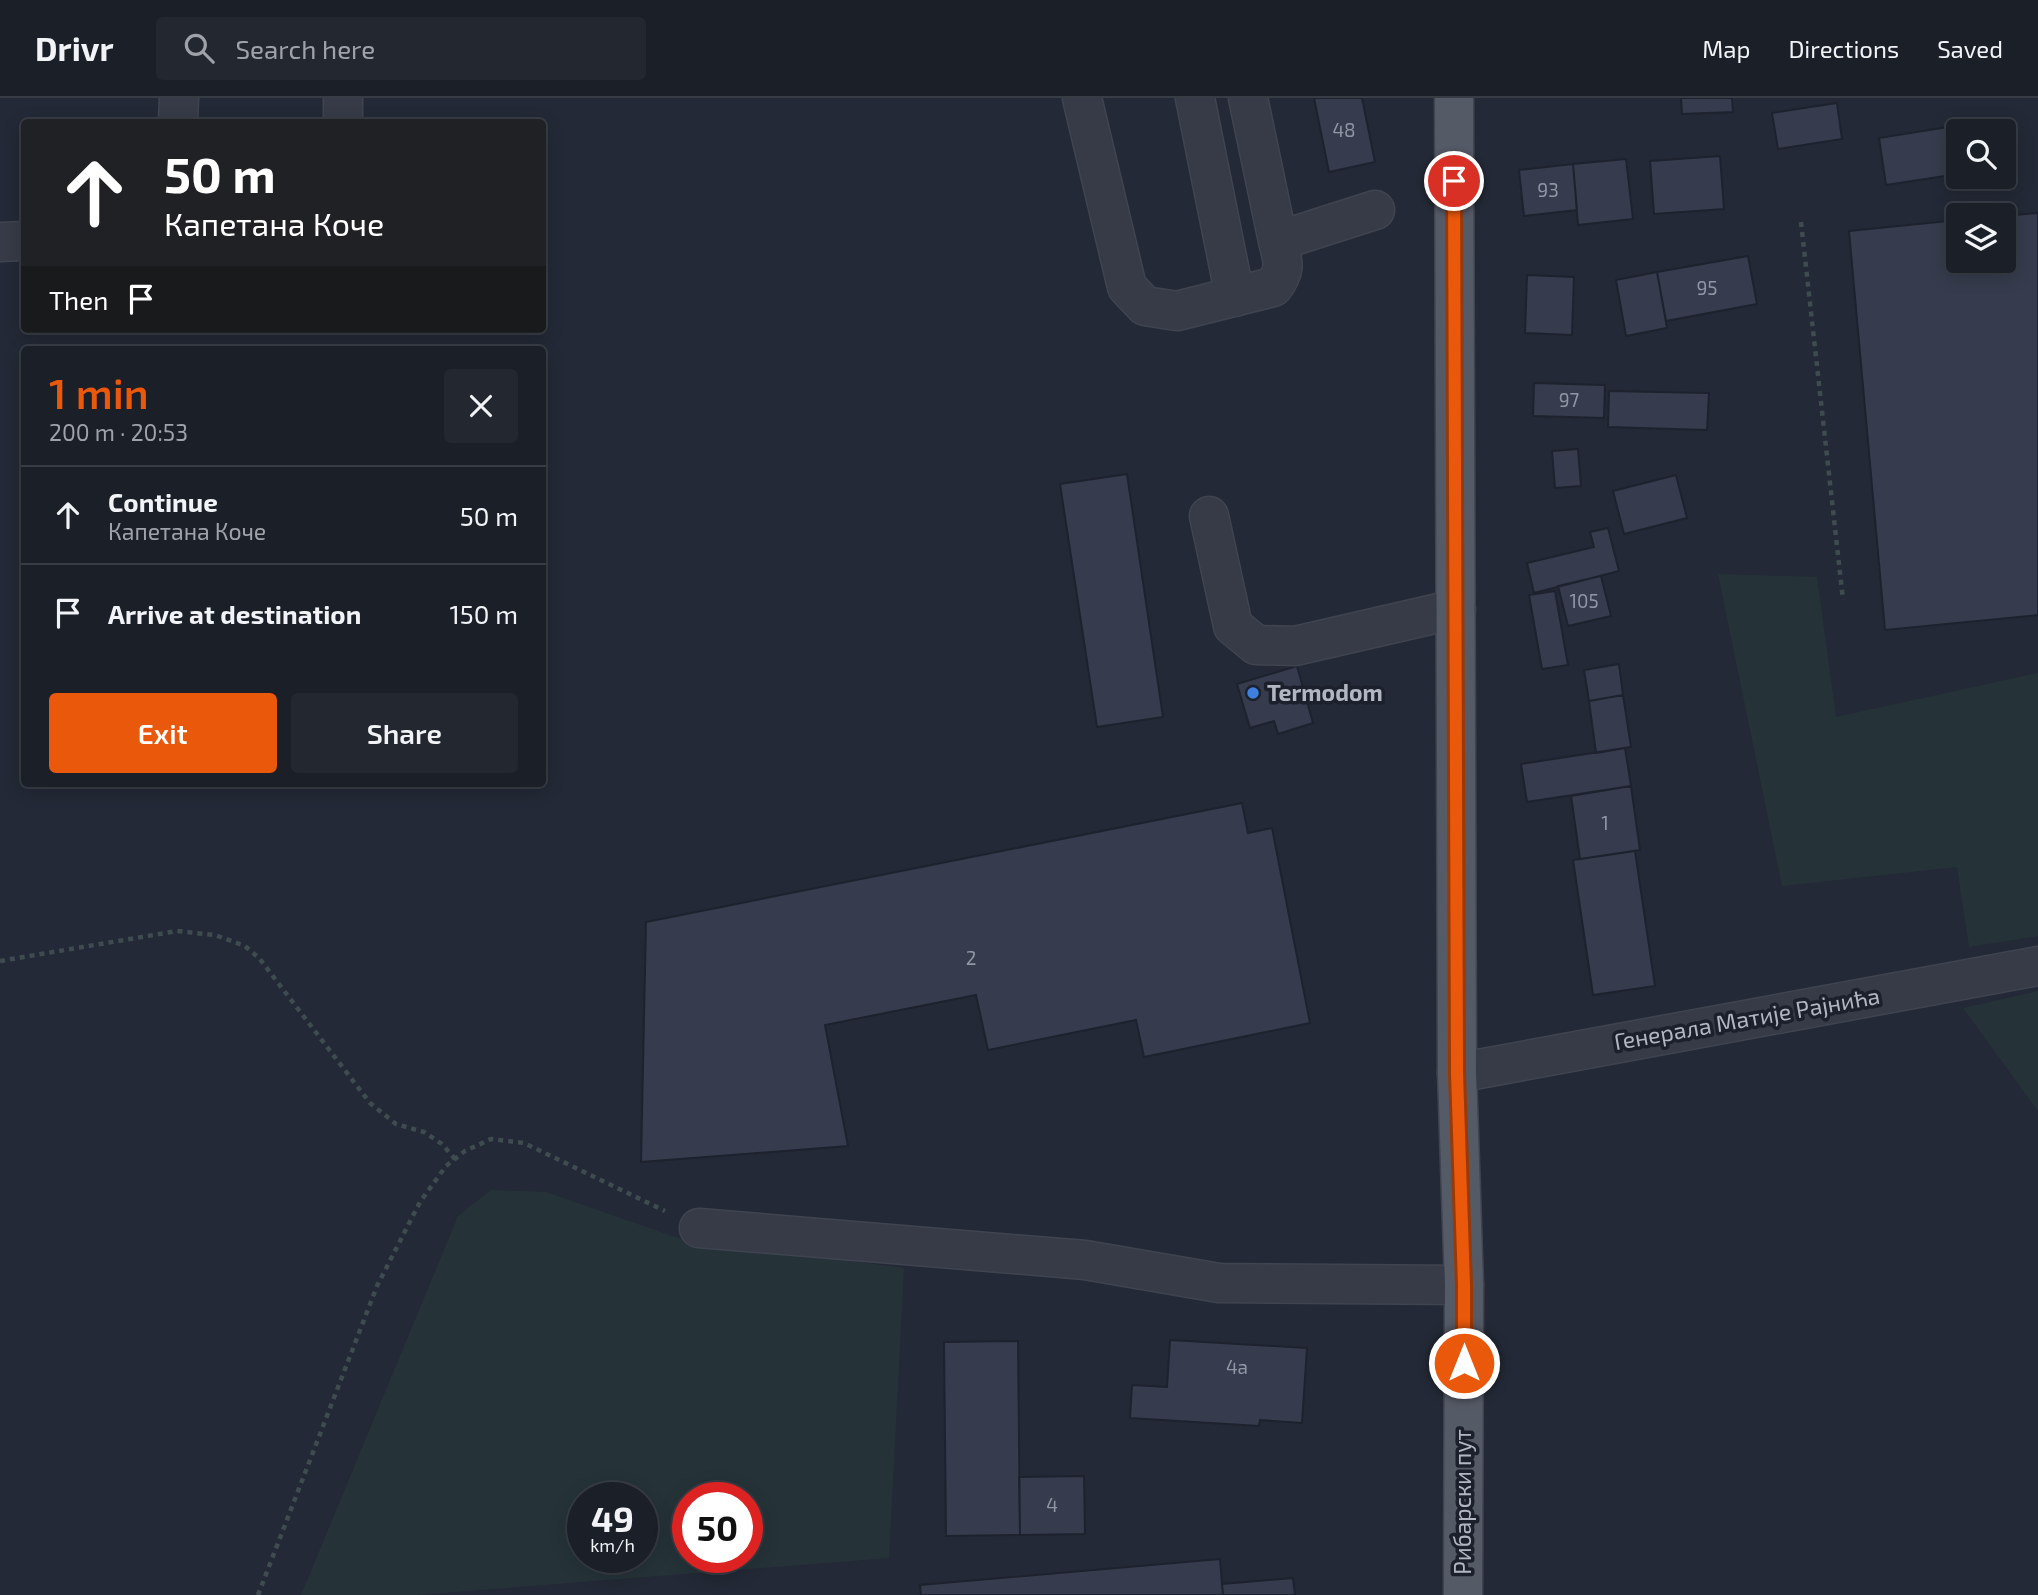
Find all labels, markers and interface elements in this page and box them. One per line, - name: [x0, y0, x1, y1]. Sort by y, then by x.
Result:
- search box: [156, 17, 646, 80]
- text: Drivr: [35, 28, 114, 68]
- icon: search: [180, 29, 218, 67]
- text: Search here: [236, 33, 375, 64]
- text: Map: [1702, 34, 1750, 63]
- text: Directions: [1788, 34, 1899, 63]
- text: Saved: [1937, 34, 2003, 63]
- house number: 48: [1332, 118, 1356, 141]
- map controls: [1946, 119, 2016, 273]
- button: search: [1946, 119, 2016, 189]
- text: 50 m: [164, 144, 276, 203]
- icon: ahead: [49, 147, 140, 238]
- pin: [1424, 151, 1484, 211]
- icon: arrive: [1435, 162, 1473, 200]
- house number: 93: [1537, 178, 1559, 201]
- button: layers: [1946, 203, 2016, 273]
- text: Капетана Коче: [164, 204, 384, 242]
- house number: 95: [1696, 276, 1718, 299]
- icon: arrive: [122, 280, 160, 318]
- text: Then: [49, 284, 108, 315]
- text: 1 min: [49, 367, 149, 417]
- button: close: [444, 369, 518, 443]
- house number: 97: [1559, 388, 1580, 411]
- text: 200 m · 20:53: [49, 418, 188, 446]
- text: Continue: [108, 486, 218, 517]
- icon: ahead: [49, 496, 87, 534]
- text: 50 m: [460, 500, 518, 531]
- text: Капетана Коче: [108, 517, 266, 545]
- house number: 105: [1569, 589, 1599, 612]
- icon: arrive: [49, 594, 87, 632]
- text: Arrive at destination: [108, 598, 361, 629]
- text: 150 m: [449, 598, 518, 629]
- place label: Termodom: [1267, 678, 1383, 706]
- marker: Termodom: [1245, 685, 1261, 701]
- button: Exit: [49, 693, 277, 773]
- button: Share: [291, 693, 518, 773]
- house number: 1: [1601, 811, 1609, 834]
- house number: 2: [966, 946, 976, 969]
- street label: Генерала Матије Рајнића: [1612, 981, 1882, 1055]
- position arrow: [1427, 1326, 1501, 1400]
- house number: 4a: [1226, 1355, 1248, 1378]
- street label: Рибарски пут: [1448, 1429, 1477, 1575]
- speed limit sign: 50: [672, 1482, 763, 1573]
- house number: 4: [1046, 1493, 1058, 1516]
- text: 49: [591, 1497, 634, 1539]
- text: km/h: [590, 1534, 635, 1556]

